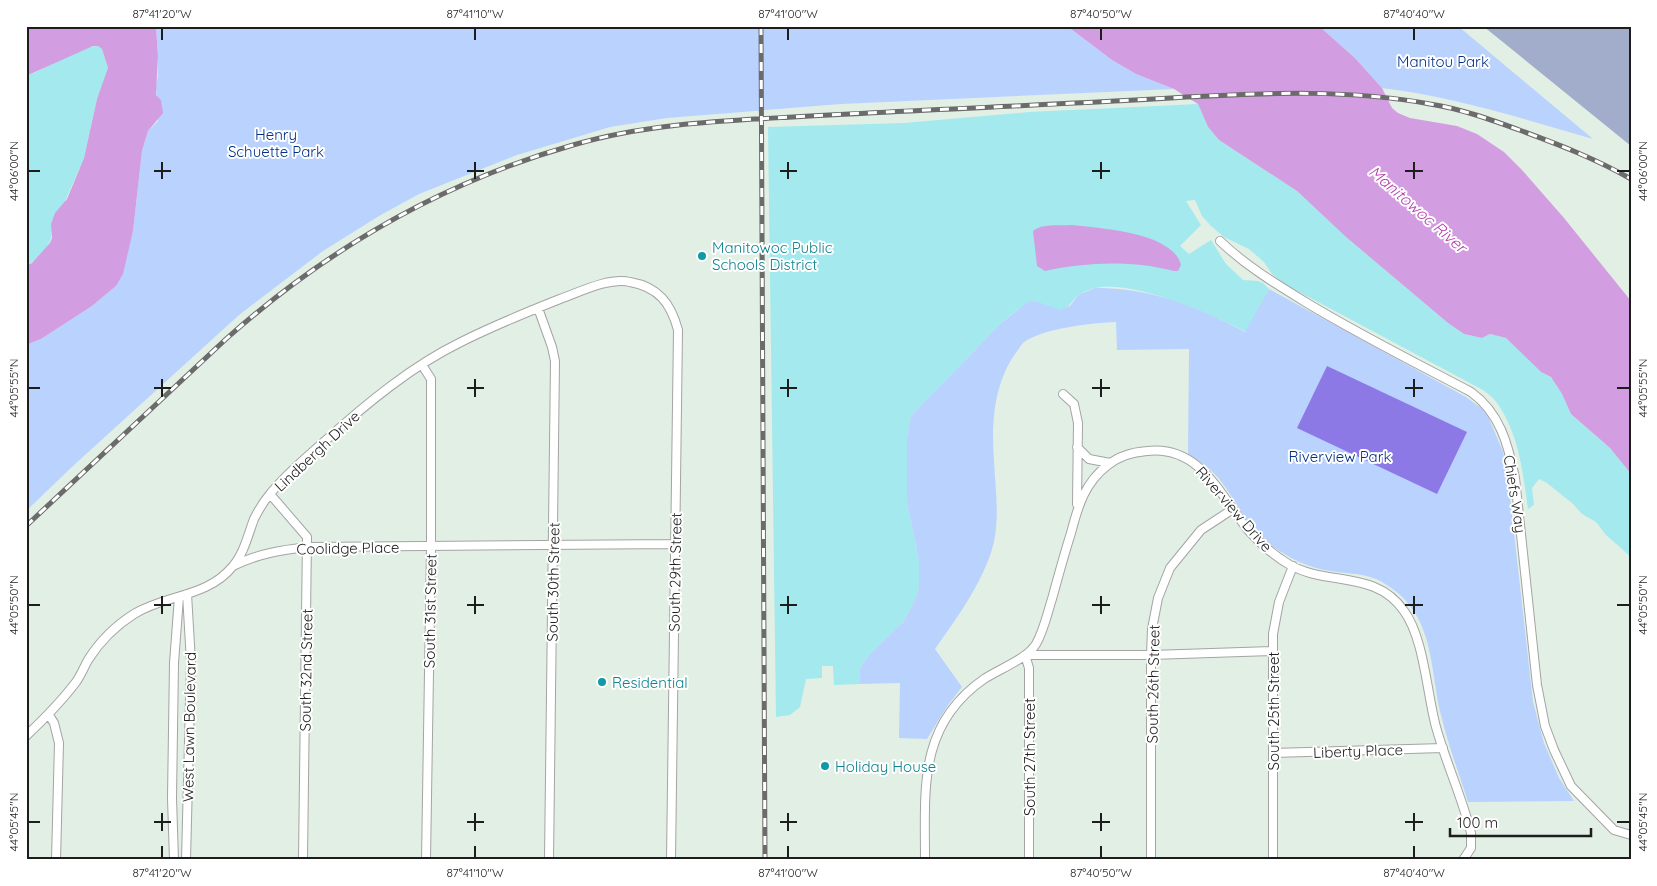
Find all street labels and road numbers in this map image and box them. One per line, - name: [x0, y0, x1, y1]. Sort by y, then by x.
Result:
- street label: Lindbergh Drive: [270, 406, 364, 496]
- street label: Chiefs Way: [1499, 454, 1531, 534]
- street label: Riverview Drive: [1192, 462, 1276, 556]
- street label: South 29th Street: [664, 512, 686, 632]
- street label: South 30th Street: [542, 522, 564, 642]
- street label: Coolidge Place: [296, 538, 400, 558]
- street label: South 31st Street: [420, 554, 440, 668]
- street label: South 32nd Street: [295, 608, 317, 732]
- street label: South 26th Street: [1142, 624, 1164, 744]
- street label: West Lawn Boulevard: [178, 652, 200, 802]
- street label: South 25th Street: [1264, 652, 1283, 770]
- street label: South 27th Street: [1020, 698, 1039, 816]
- street label: Liberty Place: [1313, 740, 1403, 762]

